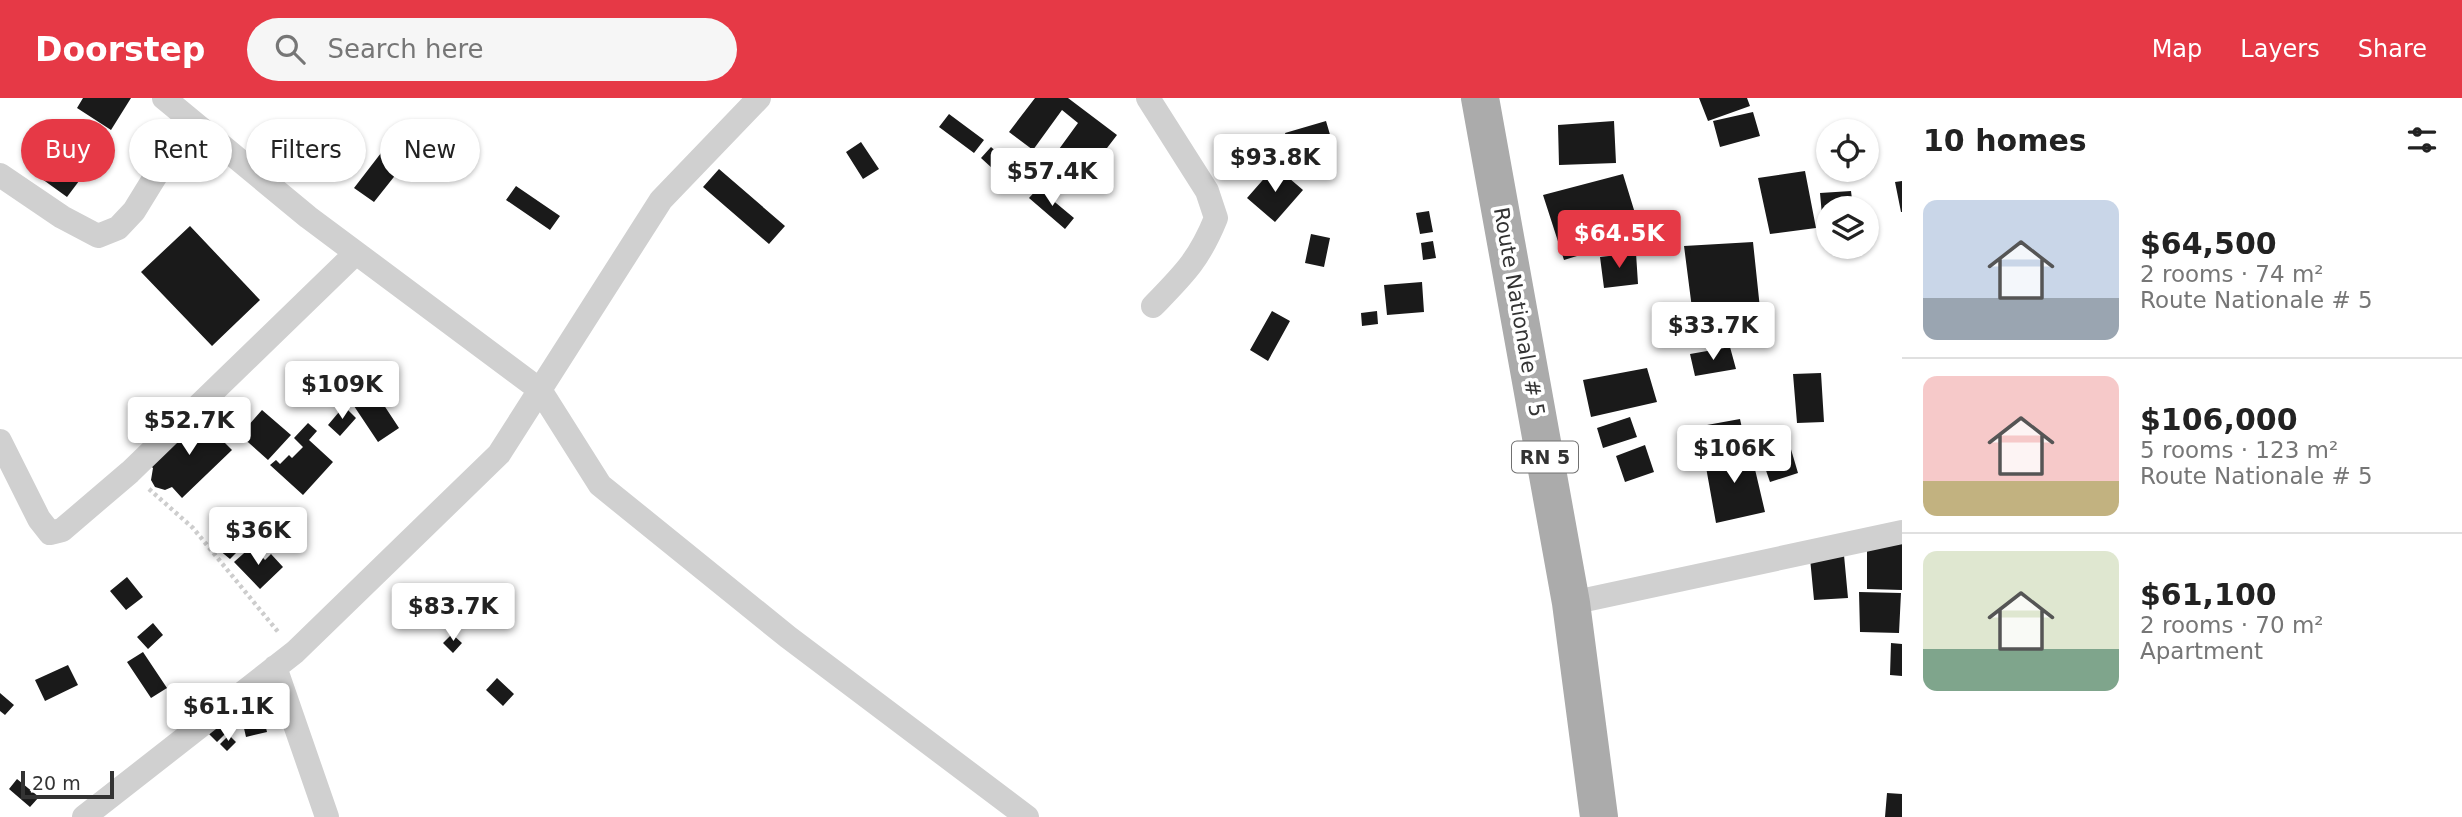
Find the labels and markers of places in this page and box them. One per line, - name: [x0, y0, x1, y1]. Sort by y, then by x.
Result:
- pin: $93.8K: [1218, 134, 1332, 194]
- pin: $57.4K: [995, 148, 1109, 208]
- pin: $64.5K: [1562, 211, 1676, 270]
- pin: $33.7K: [1656, 302, 1770, 362]
- pin: $109K: [293, 362, 391, 421]
- pin: $52.7K: [132, 398, 246, 457]
- pin: $106K: [1685, 426, 1783, 485]
- pin: $36K: [217, 508, 299, 567]
- pin: $83.7K: [396, 584, 510, 643]
- pin: $61.1K: [171, 684, 285, 743]

